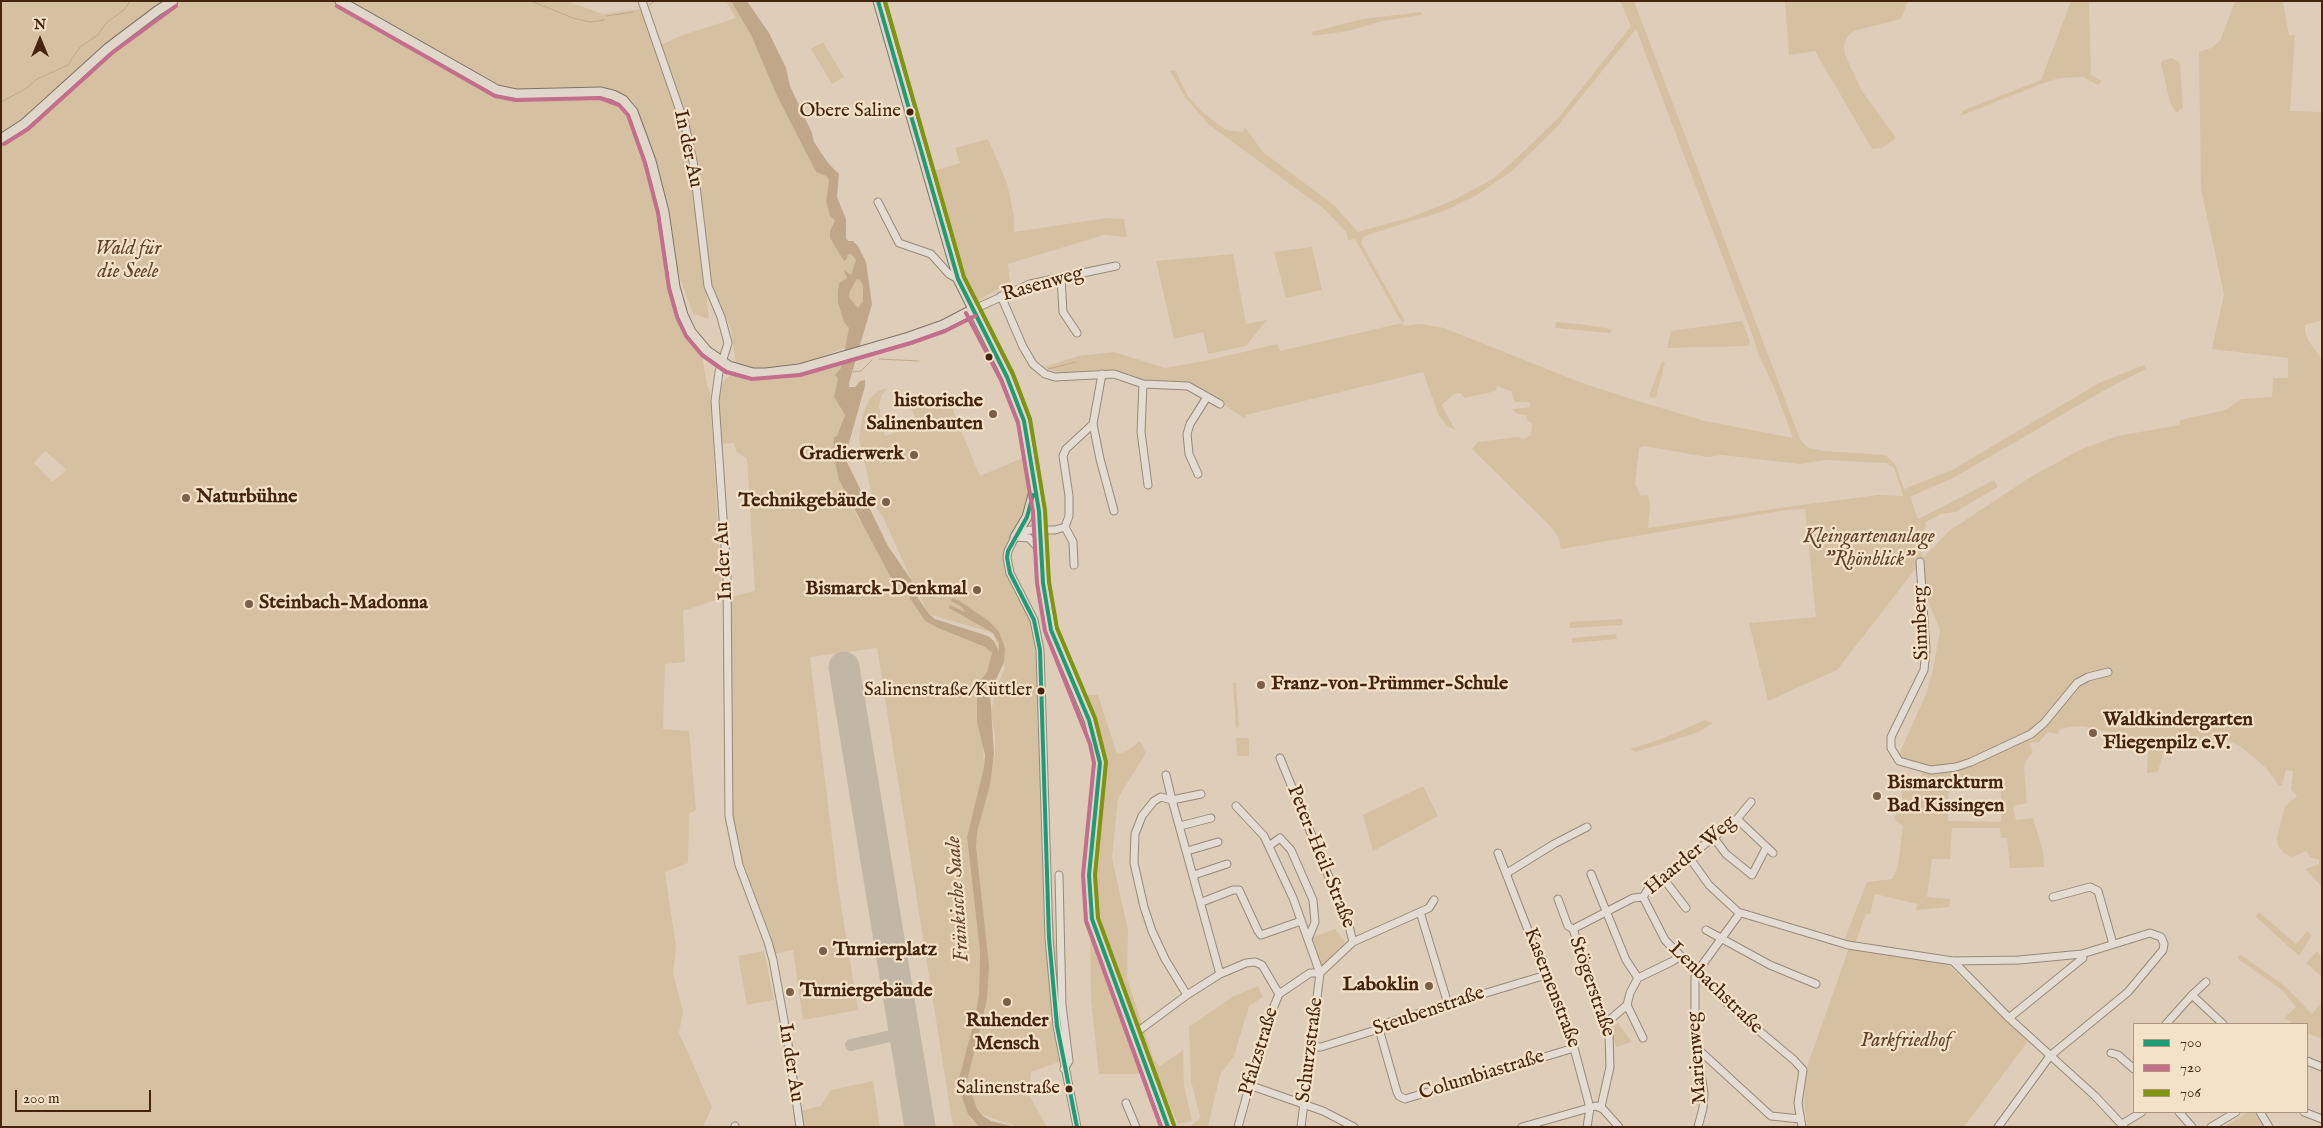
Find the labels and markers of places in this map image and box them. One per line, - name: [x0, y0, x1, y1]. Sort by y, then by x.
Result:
- place label: Obere Saline: [799, 101, 901, 123]
- marker: Obere Saline: [905, 107, 915, 117]
- unlabelled marker: [984, 352, 994, 362]
- place label: historische Salinenbauten: [866, 390, 983, 437]
- marker: historische Salinenbauten: [987, 408, 999, 420]
- place label: Gradierwerk: [799, 443, 904, 467]
- marker: Gradierwerk: [908, 449, 920, 461]
- place label: Naturbühne: [196, 486, 297, 510]
- place label: Technikgebäude: [738, 490, 876, 514]
- marker: Naturbühne: [180, 492, 192, 504]
- marker: Technikgebäude: [880, 496, 892, 508]
- place label: Bismarck-Denkmal: [805, 578, 967, 602]
- marker: Bismarck-Denkmal: [971, 584, 983, 596]
- place label: Steinbach-Madonna: [259, 592, 428, 616]
- marker: Steinbach-Madonna: [243, 598, 255, 610]
- place label: Franz-von-Prümmer-Schule: [1271, 673, 1508, 697]
- marker: Franz-von-Prümmer-Schule: [1255, 679, 1267, 691]
- place label: Salinenstraße/Küttler: [864, 680, 1032, 702]
- marker: Salinenstraße/Küttler: [1036, 686, 1046, 696]
- place label: Waldkindergarten Fliegenpilz e.V.: [2103, 709, 2253, 756]
- marker: Waldkindergarten Fliegenpilz e.V.: [2087, 727, 2099, 739]
- place label: Bismarckturm Bad Kissingen: [1887, 772, 2004, 819]
- marker: Bismarckturm Bad Kissingen: [1871, 790, 1883, 802]
- place label: Turnierplatz: [833, 939, 937, 963]
- marker: Turnierplatz: [817, 945, 829, 957]
- place label: Laboklin: [1343, 974, 1419, 998]
- place label: Turniergebäude: [800, 980, 933, 1004]
- marker: Laboklin: [1423, 980, 1435, 992]
- marker: Turniergebäude: [784, 986, 796, 998]
- marker: Ruhender Mensch: [1001, 996, 1013, 1008]
- place label: Ruhender Mensch: [965, 1010, 1049, 1057]
- place label: Salinenstraße: [956, 1078, 1060, 1100]
- marker: Salinenstraße: [1064, 1084, 1074, 1094]

